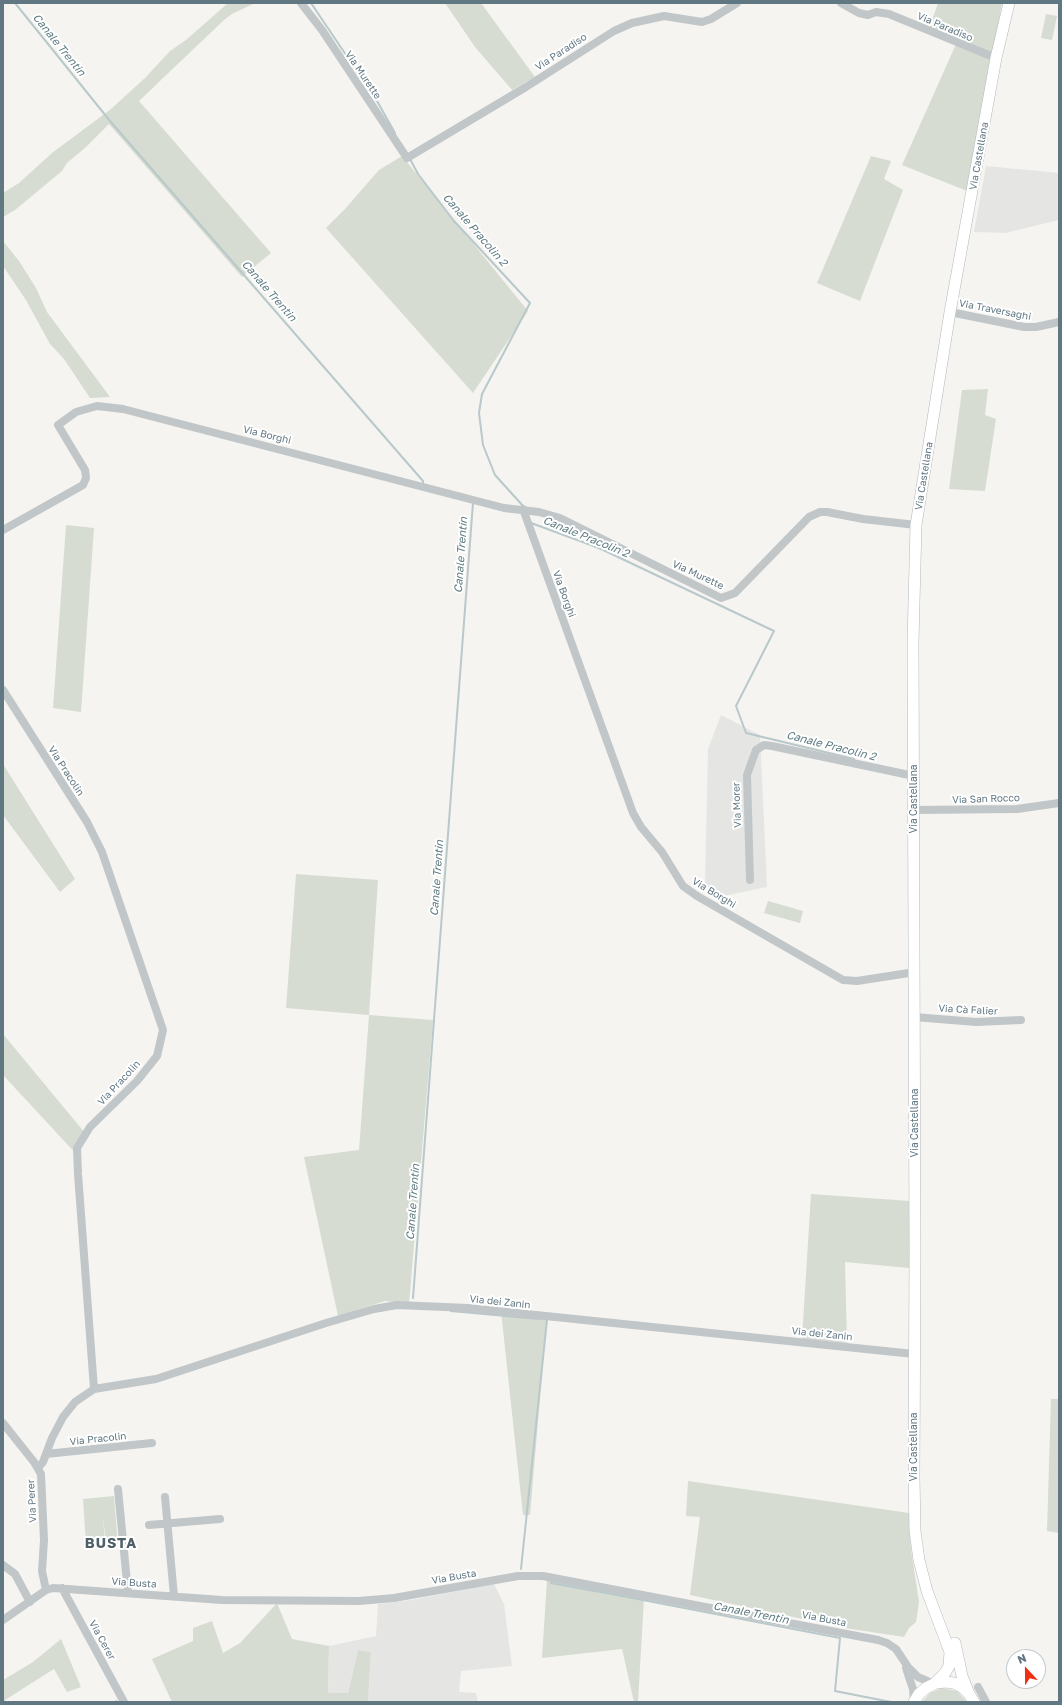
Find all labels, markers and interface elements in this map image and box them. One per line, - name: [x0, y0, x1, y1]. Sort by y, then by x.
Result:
- street label: Via Paradiso: [915, 10, 975, 44]
- water label: Canale Trentin: [30, 11, 88, 79]
- street label: Via Paradiso: [533, 31, 589, 73]
- street label: Via Murette: [343, 49, 383, 101]
- street label: Via Castellana: [967, 121, 991, 191]
- water label: Canale Pracolin 2: [440, 191, 510, 269]
- water label: Canale Trentin: [239, 258, 299, 324]
- street label: Via Traversaghi: [958, 297, 1032, 323]
- street label: Via Borghi: [242, 423, 292, 447]
- street label: Via Castellana: [913, 441, 935, 511]
- water label: Canale Pracolin 2: [541, 514, 631, 560]
- water label: Canale Trentin: [452, 516, 470, 594]
- street label: Via Murette: [670, 558, 726, 592]
- street label: Via Borghi: [550, 569, 578, 619]
- water label: Canale Pracolin 2: [785, 728, 877, 764]
- street label: Via Pracolin: [45, 744, 87, 798]
- street label: Via Castellana: [908, 765, 920, 833]
- street label: Via Morer: [730, 782, 744, 828]
- street label: Via San Rocco: [952, 792, 1020, 806]
- water label: Canale Trentin: [428, 839, 446, 917]
- street label: Via Borghi: [690, 875, 738, 911]
- street label: Via Cà Falier: [938, 1002, 998, 1018]
- street label: Via Pracolin: [95, 1058, 143, 1108]
- street label: Via Castellana: [909, 1089, 921, 1157]
- water label: Canale Trentin: [404, 1163, 422, 1241]
- street label: Via dei Zanin: [469, 1293, 531, 1311]
- street label: Via dei Zanin: [791, 1325, 853, 1343]
- street label: Via Castellana: [908, 1413, 920, 1481]
- street label: Via Pracolin: [69, 1430, 127, 1448]
- street label: Via Perer: [25, 1479, 39, 1523]
- district label: BUSTA: [85, 1536, 137, 1552]
- street label: Via Busta: [431, 1567, 477, 1587]
- street label: Via Busta: [111, 1575, 157, 1591]
- water label: Canale Trentin: [712, 1599, 790, 1627]
- street label: Via Busta: [801, 1609, 847, 1629]
- street label: Via Cerer: [86, 1618, 118, 1662]
- north arrow: [1006, 1649, 1046, 1689]
- text: N: [1015, 1651, 1028, 1666]

